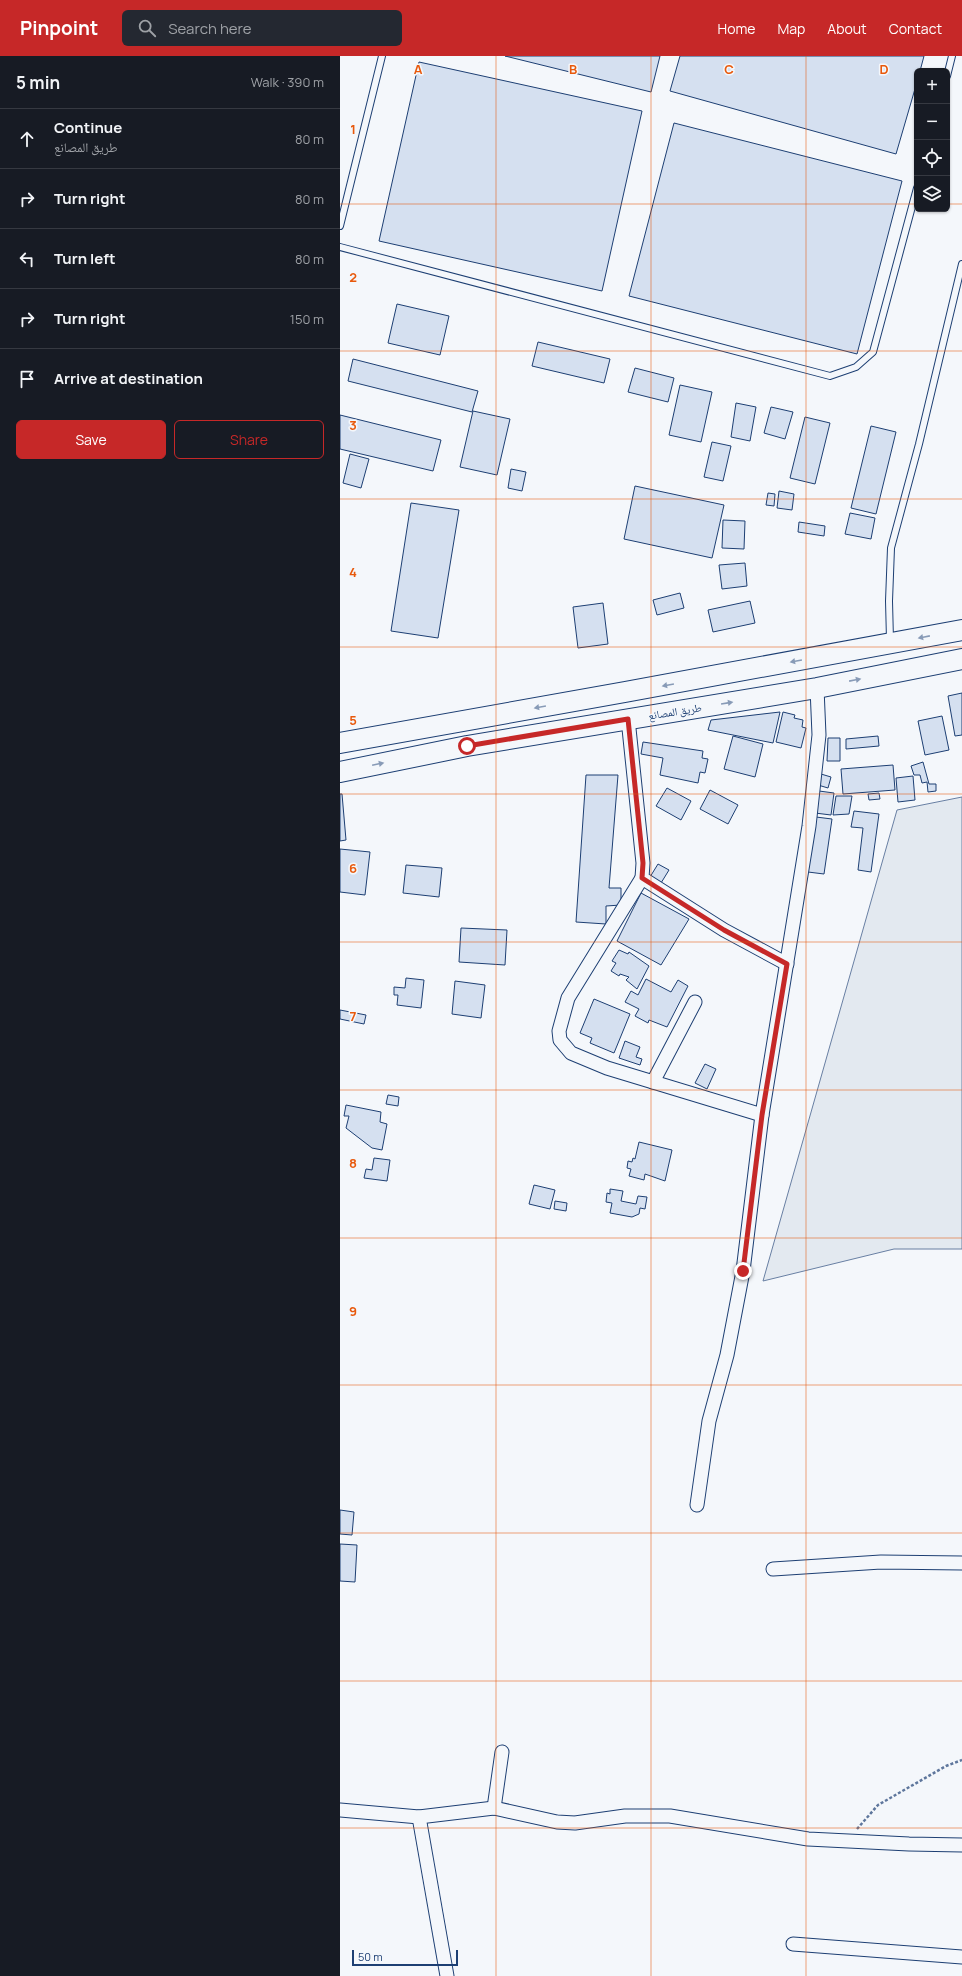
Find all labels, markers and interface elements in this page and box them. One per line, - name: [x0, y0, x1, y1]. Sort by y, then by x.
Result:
- search box: [122, 10, 402, 46]
- text: Pinpoint: [20, 15, 98, 41]
- icon: search: [136, 17, 158, 39]
- text: Search here: [168, 18, 252, 39]
- text: Home: [718, 19, 755, 38]
- text: Map: [777, 19, 805, 38]
- text: About: [827, 19, 867, 38]
- text: Contact: [889, 19, 942, 38]
- text: A: [414, 60, 423, 78]
- text: B: [569, 60, 577, 78]
- text: C: [724, 60, 734, 78]
- text: D: [879, 60, 889, 78]
- map controls: [914, 68, 950, 212]
- button: +: [914, 68, 950, 104]
- text: 5 min: [16, 71, 60, 94]
- text: Walk · 390 m: [251, 73, 324, 91]
- button: −: [914, 104, 950, 140]
- text: Continue: [54, 117, 122, 138]
- text: 1: [350, 120, 356, 138]
- icon: ahead: [16, 128, 38, 150]
- text: 80 m: [295, 130, 324, 148]
- text: طريق المصانع: [54, 138, 118, 156]
- button: locate: [914, 140, 950, 176]
- button: layers: [914, 176, 950, 212]
- icon: right: [16, 188, 38, 210]
- text: Turn right: [54, 188, 125, 209]
- text: 80 m: [295, 190, 324, 208]
- icon: left: [16, 248, 38, 270]
- text: Turn left: [54, 248, 116, 269]
- text: 80 m: [295, 250, 324, 268]
- text: 2: [349, 268, 357, 286]
- icon: right: [16, 308, 38, 330]
- text: Turn right: [54, 308, 125, 329]
- text: 150 m: [290, 310, 324, 328]
- icon: arrive: [16, 368, 38, 390]
- text: Arrive at destination: [54, 368, 203, 389]
- text: 3: [349, 416, 357, 434]
- button: Save: [16, 420, 166, 459]
- button: Share: [174, 420, 324, 459]
- text: 4: [349, 563, 357, 581]
- one-way arrow: [918, 635, 930, 641]
- one-way arrow: [790, 659, 802, 665]
- one-way arrow: [849, 677, 861, 683]
- one-way arrow: [662, 682, 674, 688]
- street label: طريق المصانع: [647, 699, 703, 723]
- one-way arrow: [721, 700, 733, 706]
- one-way arrow: [534, 705, 546, 711]
- text: 5: [349, 711, 357, 729]
- route start: [458, 737, 476, 755]
- one-way arrow: [372, 761, 384, 767]
- text: 6: [349, 859, 357, 877]
- text: 7: [350, 1007, 357, 1025]
- text: 8: [349, 1154, 357, 1172]
- route end: [734, 1262, 752, 1280]
- text: 9: [349, 1302, 357, 1320]
- scale bar: [352, 1948, 458, 1967]
- text: 50 m: [358, 1949, 383, 1964]

